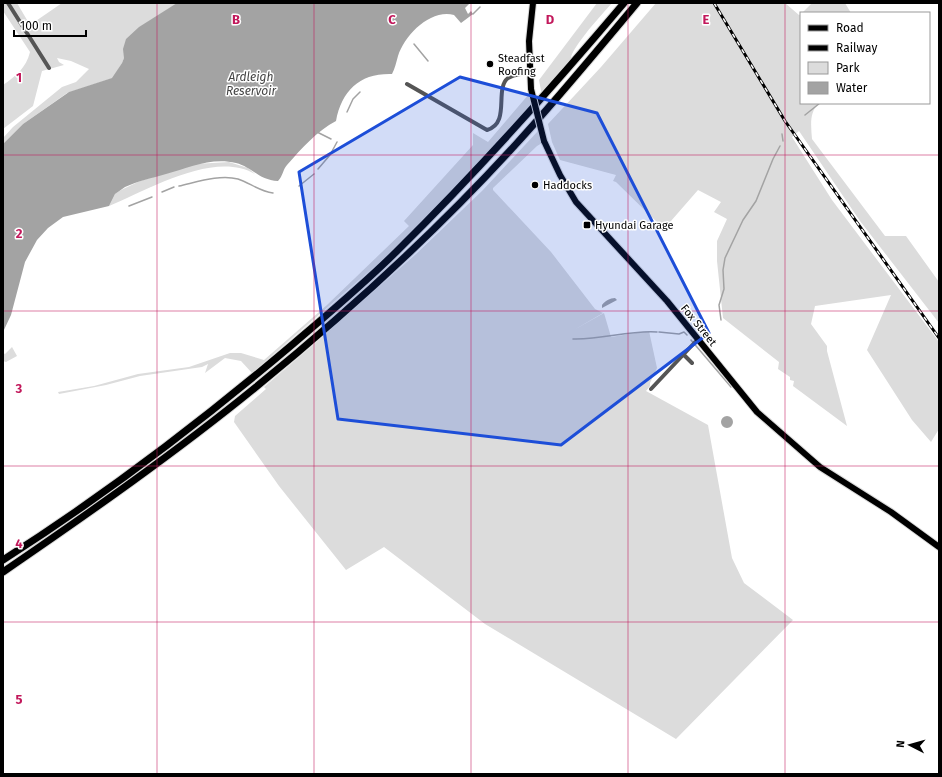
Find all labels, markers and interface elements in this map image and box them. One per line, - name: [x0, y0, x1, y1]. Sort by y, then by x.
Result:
- scale bar: [14, 12, 86, 38]
- text: B: [232, 12, 240, 27]
- text: C: [388, 12, 396, 27]
- text: D: [546, 12, 555, 27]
- text: E: [703, 12, 710, 27]
- legend: [800, 12, 930, 104]
- text: 100 m: [20, 19, 52, 33]
- text: Road: [836, 21, 864, 35]
- text: Railway: [836, 41, 877, 55]
- place label: Steadfast Roofing: [498, 52, 545, 78]
- marker: Steadfast Roofing: [485, 59, 495, 69]
- text: Park: [836, 61, 860, 75]
- text: 1: [16, 70, 22, 85]
- water label: Ardleigh Reservoir: [226, 70, 277, 98]
- text: Water: [836, 81, 868, 95]
- place label: Haddocks: [543, 179, 592, 192]
- marker: Haddocks: [530, 180, 540, 190]
- place label: Hyundai Garage: [595, 219, 674, 232]
- marker: Hyundai Garage: [582, 220, 592, 230]
- text: 2: [16, 226, 23, 241]
- street label: Fox Street: [678, 302, 719, 349]
- text: 3: [15, 381, 23, 396]
- text: 4: [15, 536, 23, 551]
- text: 5: [16, 692, 23, 707]
- north arrow: [890, 725, 930, 765]
- text: N: [894, 740, 907, 748]

